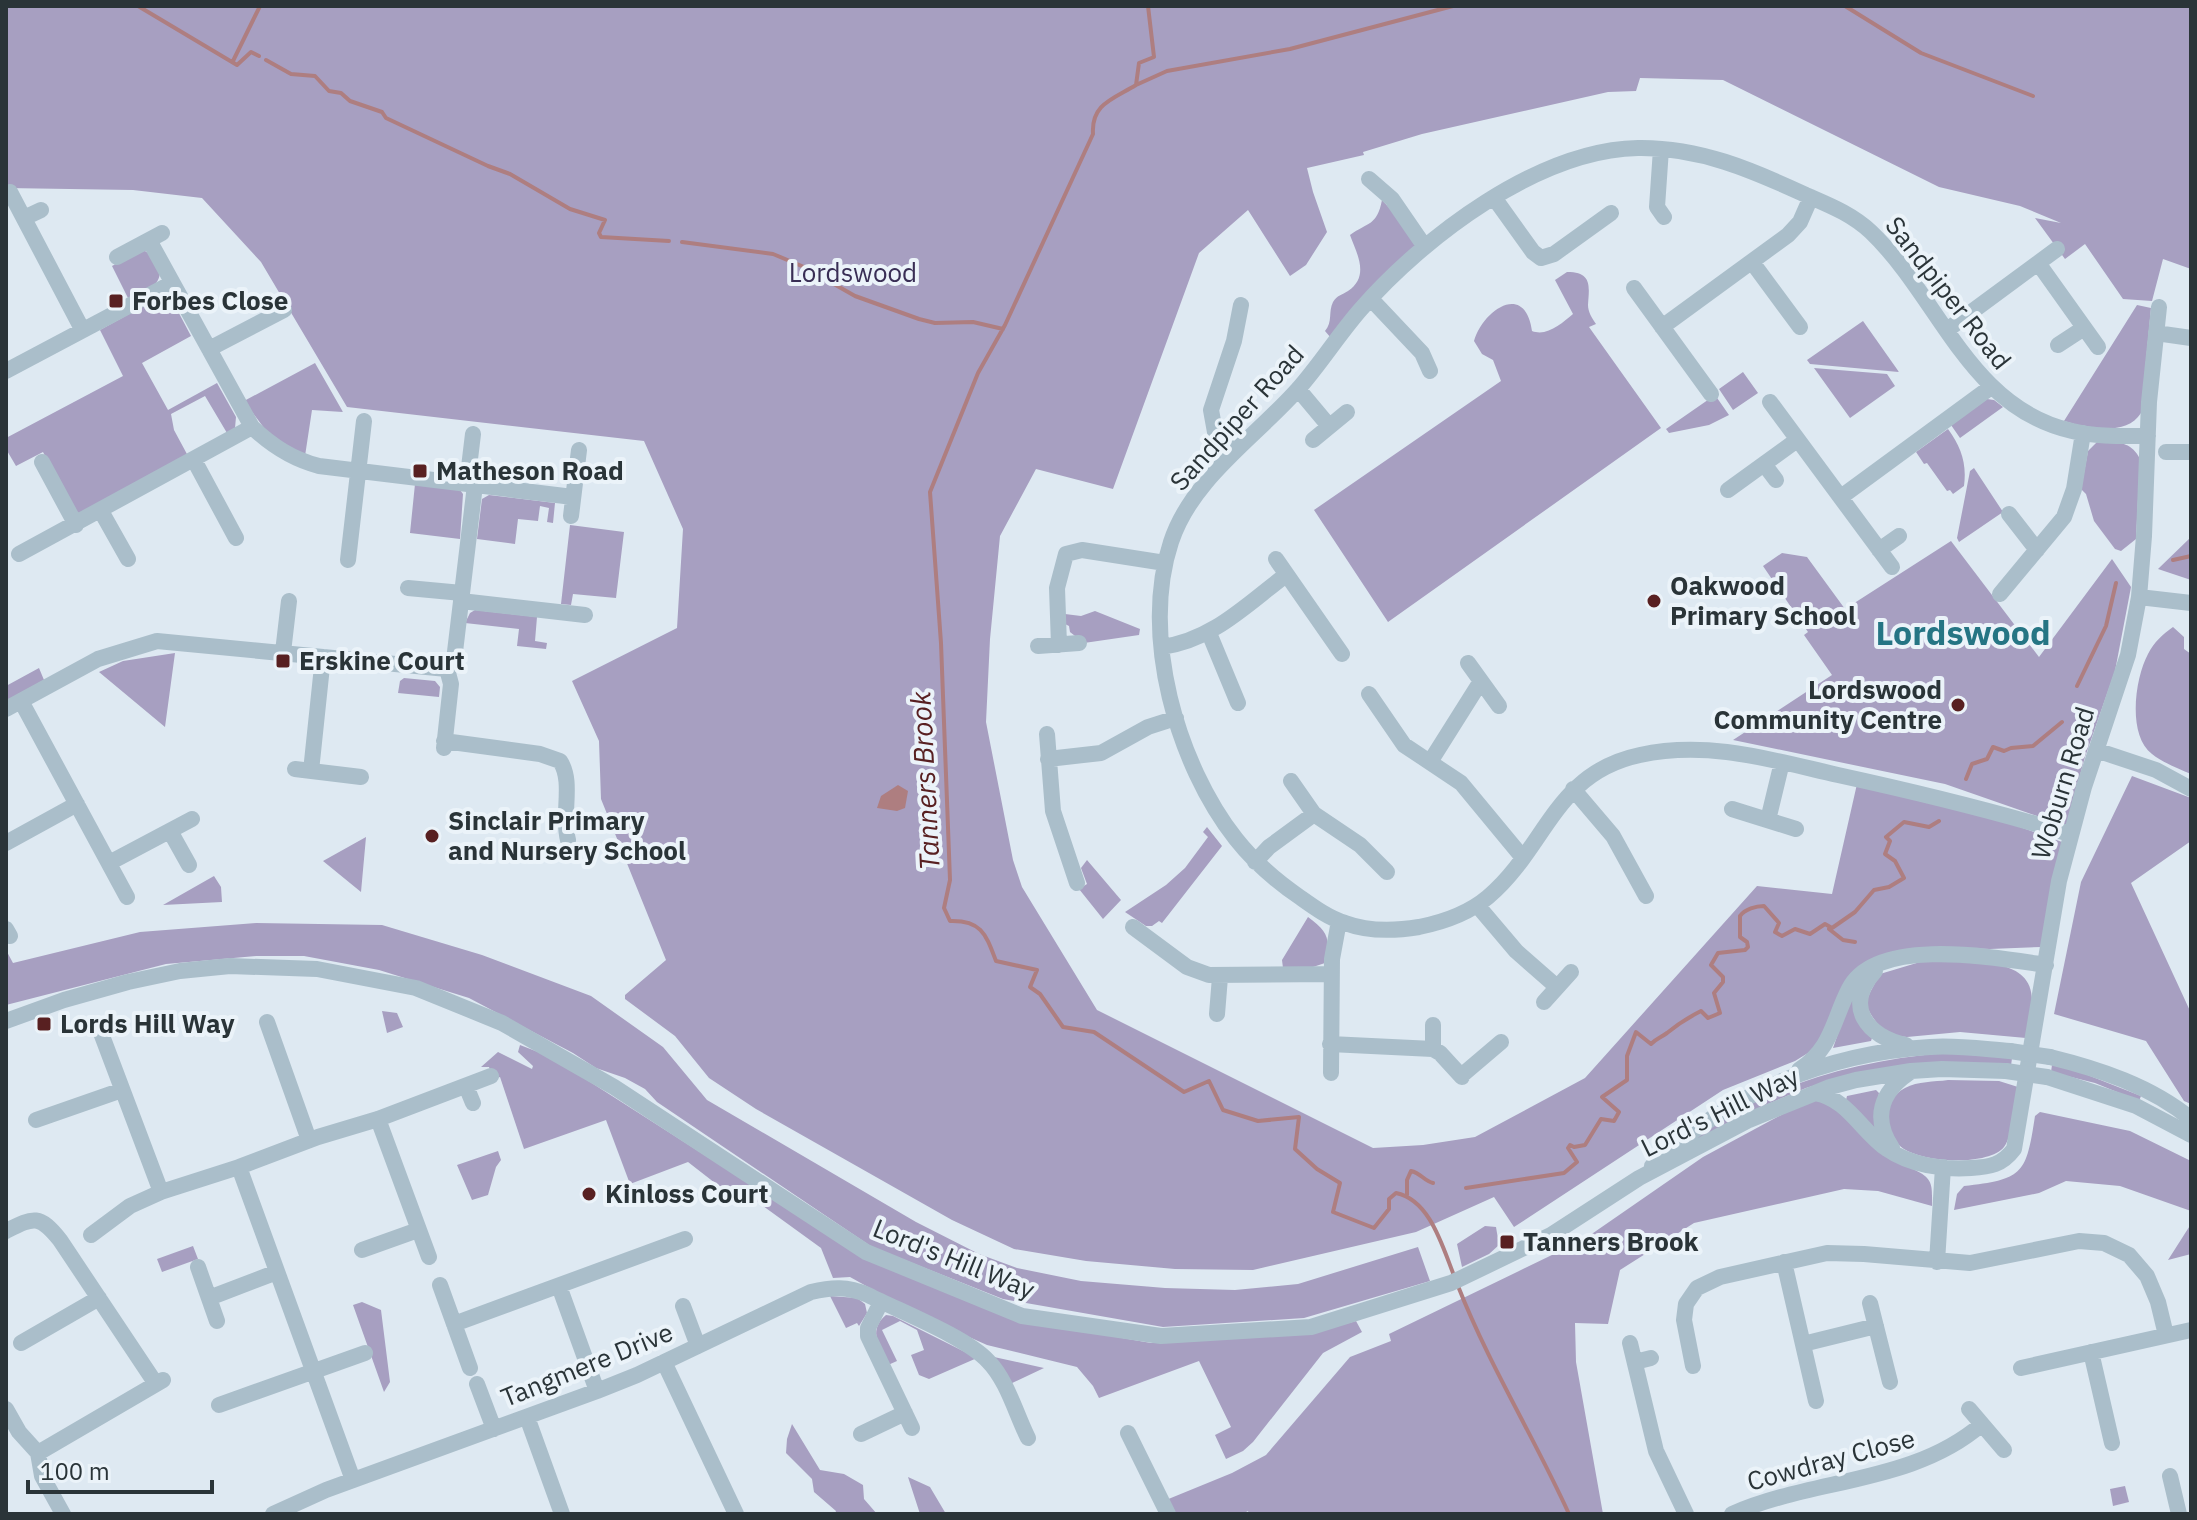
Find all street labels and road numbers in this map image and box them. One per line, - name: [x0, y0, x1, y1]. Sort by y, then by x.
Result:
- street label: Sandpiper Road: [1878, 209, 2019, 376]
- street label: Sandpiper Road: [1162, 337, 1311, 498]
- street label: Woburn Road: [2023, 702, 2101, 863]
- street label: Lord's Hill Way: [1635, 1058, 1804, 1164]
- street label: Lord's Hill Way: [868, 1210, 1040, 1306]
- street label: Tangmere Drive: [496, 1314, 678, 1414]
- street label: Cowdray Close: [1743, 1420, 1918, 1498]

